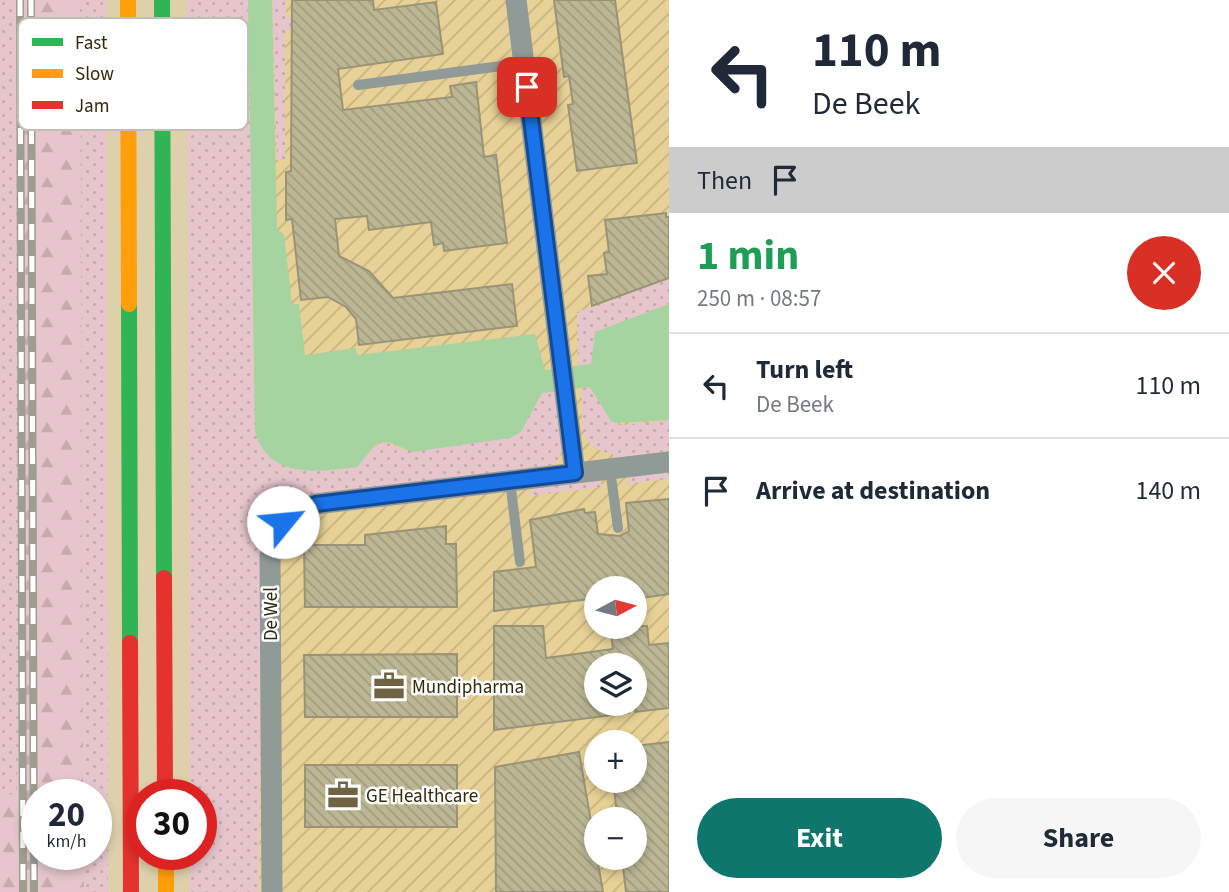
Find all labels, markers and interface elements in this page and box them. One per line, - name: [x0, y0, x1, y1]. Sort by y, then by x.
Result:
- text: 110 m: [812, 16, 941, 86]
- legend: [18, 18, 248, 130]
- icon: left: [697, 28, 788, 119]
- text: Fast: [75, 30, 108, 57]
- pin: [497, 57, 557, 117]
- text: Slow: [75, 61, 114, 88]
- icon: arrive: [508, 68, 546, 106]
- text: De Beek: [812, 81, 920, 127]
- text: Jam: [75, 93, 109, 120]
- icon: arrive: [766, 161, 804, 199]
- text: Then: [697, 162, 752, 199]
- text: 1 min: [697, 226, 799, 286]
- button: close: [1127, 236, 1201, 310]
- text: 250 m · 08:57: [697, 282, 821, 315]
- text: Turn left: [756, 351, 853, 388]
- icon: left: [697, 367, 735, 405]
- text: 110 m: [1135, 367, 1201, 404]
- text: De Beek: [756, 388, 834, 421]
- icon: arrive: [697, 472, 735, 510]
- text: Arrive at destination: [756, 472, 990, 509]
- text: 140 m: [1135, 472, 1201, 509]
- position arrow: [246, 485, 320, 559]
- north arrow: [584, 576, 648, 639]
- map controls: [584, 576, 647, 870]
- street label: De Wel: [258, 587, 285, 641]
- button: layers: [584, 653, 647, 716]
- office icon: Mundipharma: [372, 669, 406, 703]
- place label: Mundipharma: [412, 674, 524, 701]
- button: +: [584, 730, 647, 793]
- office icon: GE Healthcare: [326, 778, 360, 812]
- speed limit sign: 30: [126, 779, 217, 870]
- place label: GE Healthcare: [366, 783, 478, 810]
- text: 20: [48, 790, 85, 840]
- button: Exit: [697, 798, 942, 878]
- button: Share: [956, 798, 1201, 878]
- button: −: [584, 807, 647, 870]
- text: km/h: [47, 829, 86, 854]

